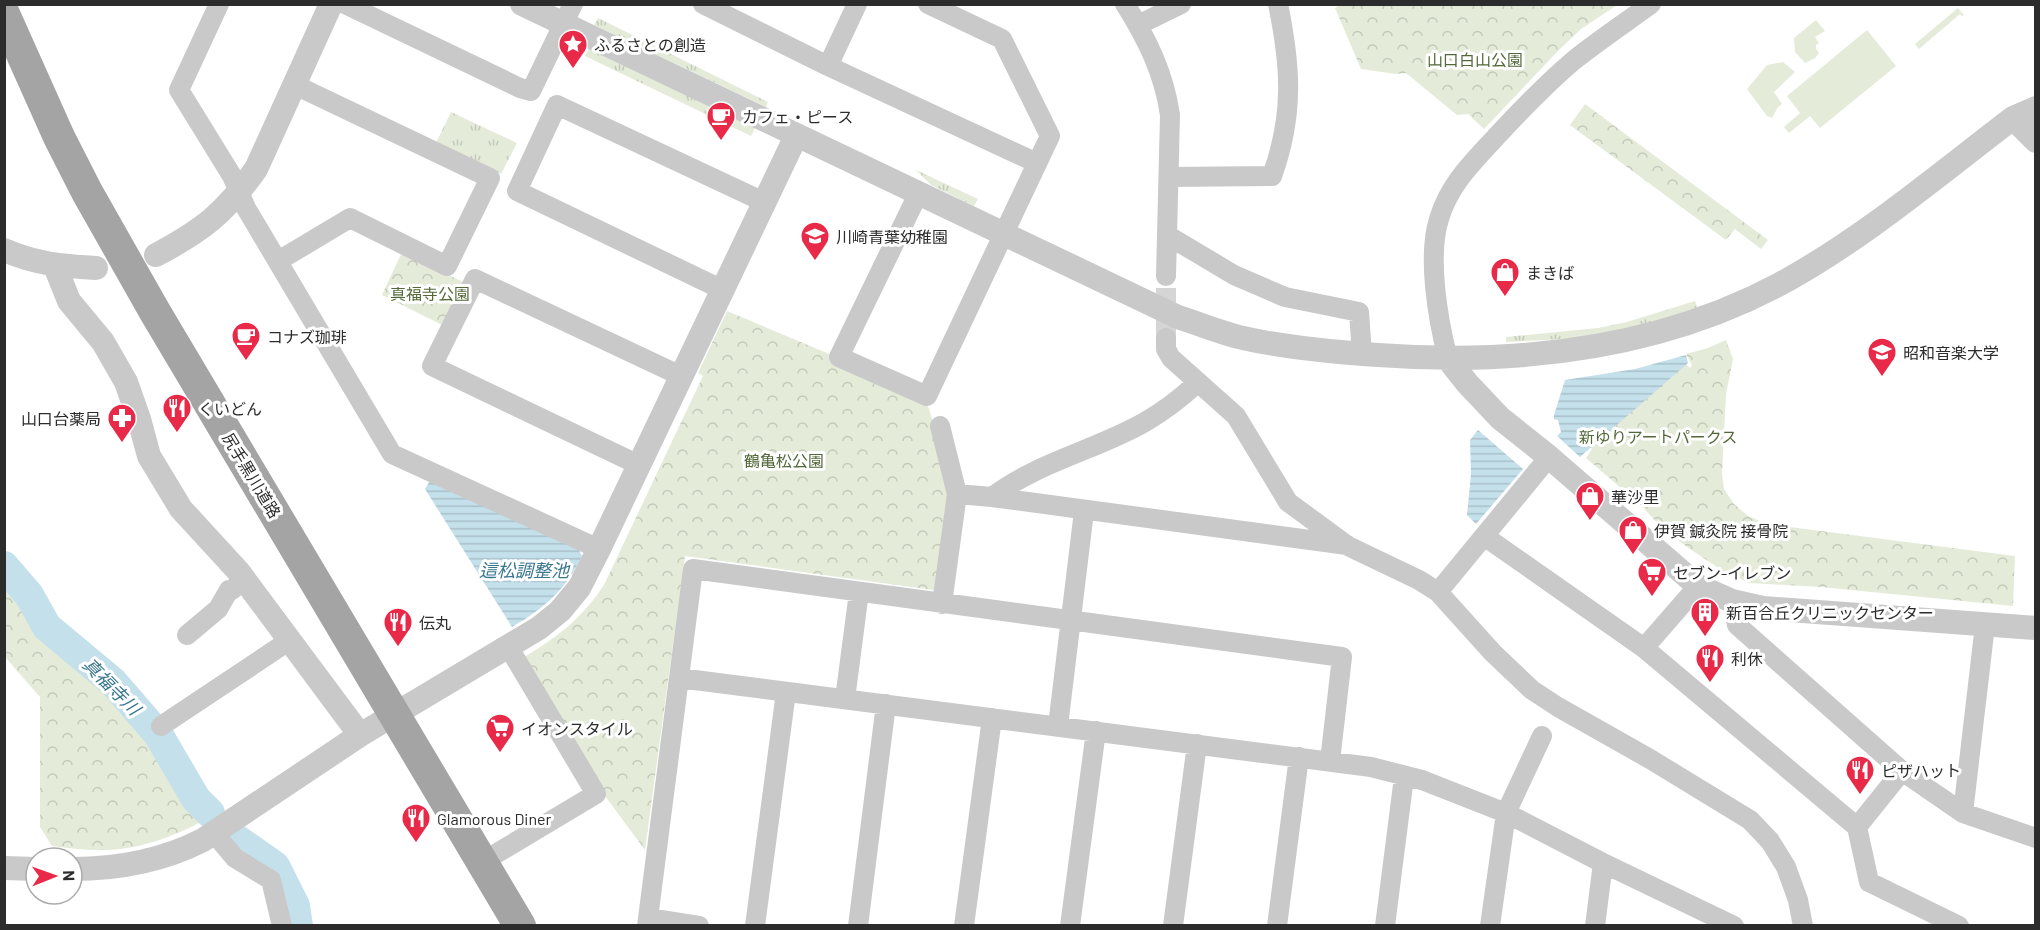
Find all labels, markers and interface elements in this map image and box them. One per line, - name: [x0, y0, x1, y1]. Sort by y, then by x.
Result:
- place icon: ふるさとの創造: [557, 28, 589, 70]
- place label: ふるさとの創造: [594, 35, 706, 54]
- park label: 山口白山公園: [1427, 50, 1523, 69]
- cafe icon: カフェ・ピース: [705, 100, 737, 142]
- place label: カフェ・ピース: [742, 107, 853, 126]
- school or university icon: 川崎青葉幼稚園: [799, 220, 831, 262]
- place label: 川崎青葉幼稚園: [836, 227, 948, 246]
- shop icon: まきば: [1489, 256, 1521, 298]
- place label: まきば: [1526, 263, 1574, 282]
- park label: 真福寺公園: [390, 284, 470, 303]
- cafe icon: コナズ珈琲: [230, 320, 262, 362]
- place label: コナズ珈琲: [267, 327, 347, 346]
- school or university icon: 昭和音楽大学: [1866, 336, 1898, 378]
- place label: 昭和音楽大学: [1903, 343, 1999, 362]
- restaurant icon: くいどん: [161, 392, 193, 434]
- place label: くいどん: [198, 399, 262, 418]
- pharmacy icon: 山口台薬局: [106, 402, 138, 444]
- place label: 山口台薬局: [21, 409, 101, 428]
- park label: 新ゆりアートパークス: [1579, 427, 1737, 446]
- street label: 尻手黒川道路: [219, 429, 285, 521]
- park label: 鶴亀松公園: [744, 451, 824, 470]
- shop icon: 華沙里: [1574, 480, 1606, 522]
- place label: 華沙里: [1611, 487, 1659, 506]
- shop icon: 伊賀 鍼灸院 接骨院: [1617, 514, 1649, 556]
- place label: 伊賀 鍼灸院 接骨院: [1654, 521, 1788, 540]
- supermarket icon: セブン-イレブン: [1636, 556, 1668, 598]
- water label: 這松調整池: [479, 559, 571, 581]
- place label: セブン-イレブン: [1673, 563, 1791, 582]
- building icon: 新百合丘クリニックセンター: [1689, 596, 1721, 638]
- place label: 新百合丘クリニックセンター: [1726, 603, 1934, 622]
- restaurant icon: 伝丸: [382, 606, 414, 648]
- place label: 伝丸: [419, 613, 451, 632]
- restaurant icon: 利休: [1694, 642, 1726, 684]
- place label: 利休: [1731, 649, 1763, 668]
- water label: 真福寺川: [79, 653, 147, 721]
- supermarket icon: イオンスタイル: [484, 712, 516, 754]
- place label: イオンスタイル: [521, 719, 633, 738]
- restaurant icon: ピザハット: [1844, 754, 1876, 796]
- place label: ピザハット: [1881, 761, 1961, 780]
- restaurant icon: Glamorous Diner: [400, 802, 432, 844]
- place label: Glamorous Diner: [437, 809, 551, 828]
- north arrow: [24, 846, 84, 906]
- text: N: [60, 870, 79, 881]

